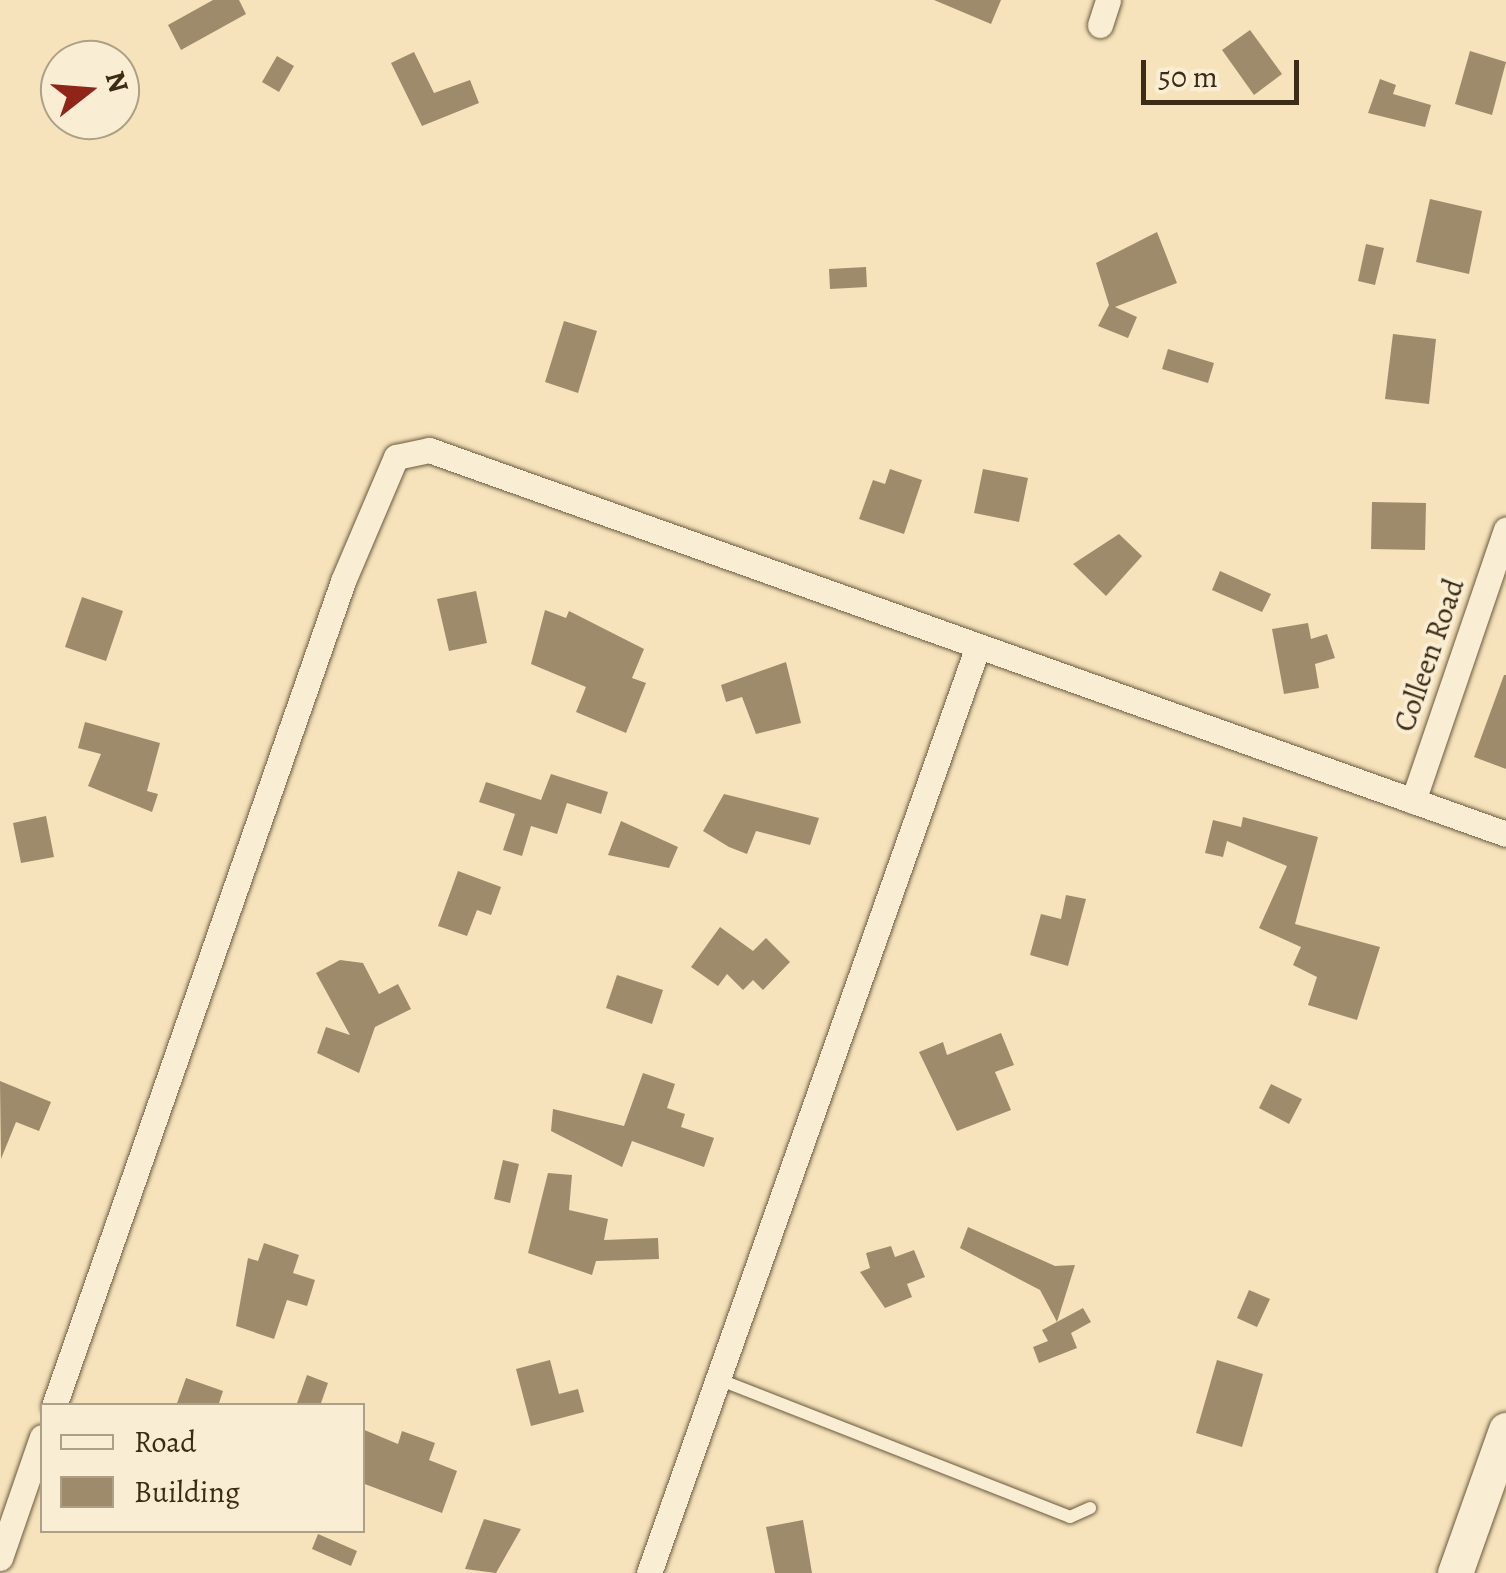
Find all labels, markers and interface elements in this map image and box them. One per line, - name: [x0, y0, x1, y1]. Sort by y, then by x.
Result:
- north arrow: [40, 40, 140, 140]
- scale bar: [1146, 40, 1304, 102]
- text: 50 m: [1158, 57, 1218, 97]
- text: N: [96, 67, 138, 97]
- street label: Colleen Road: [1386, 574, 1472, 736]
- legend: [40, 1403, 365, 1533]
- text: Road: [134, 1422, 196, 1462]
- text: Building: [134, 1472, 240, 1512]

